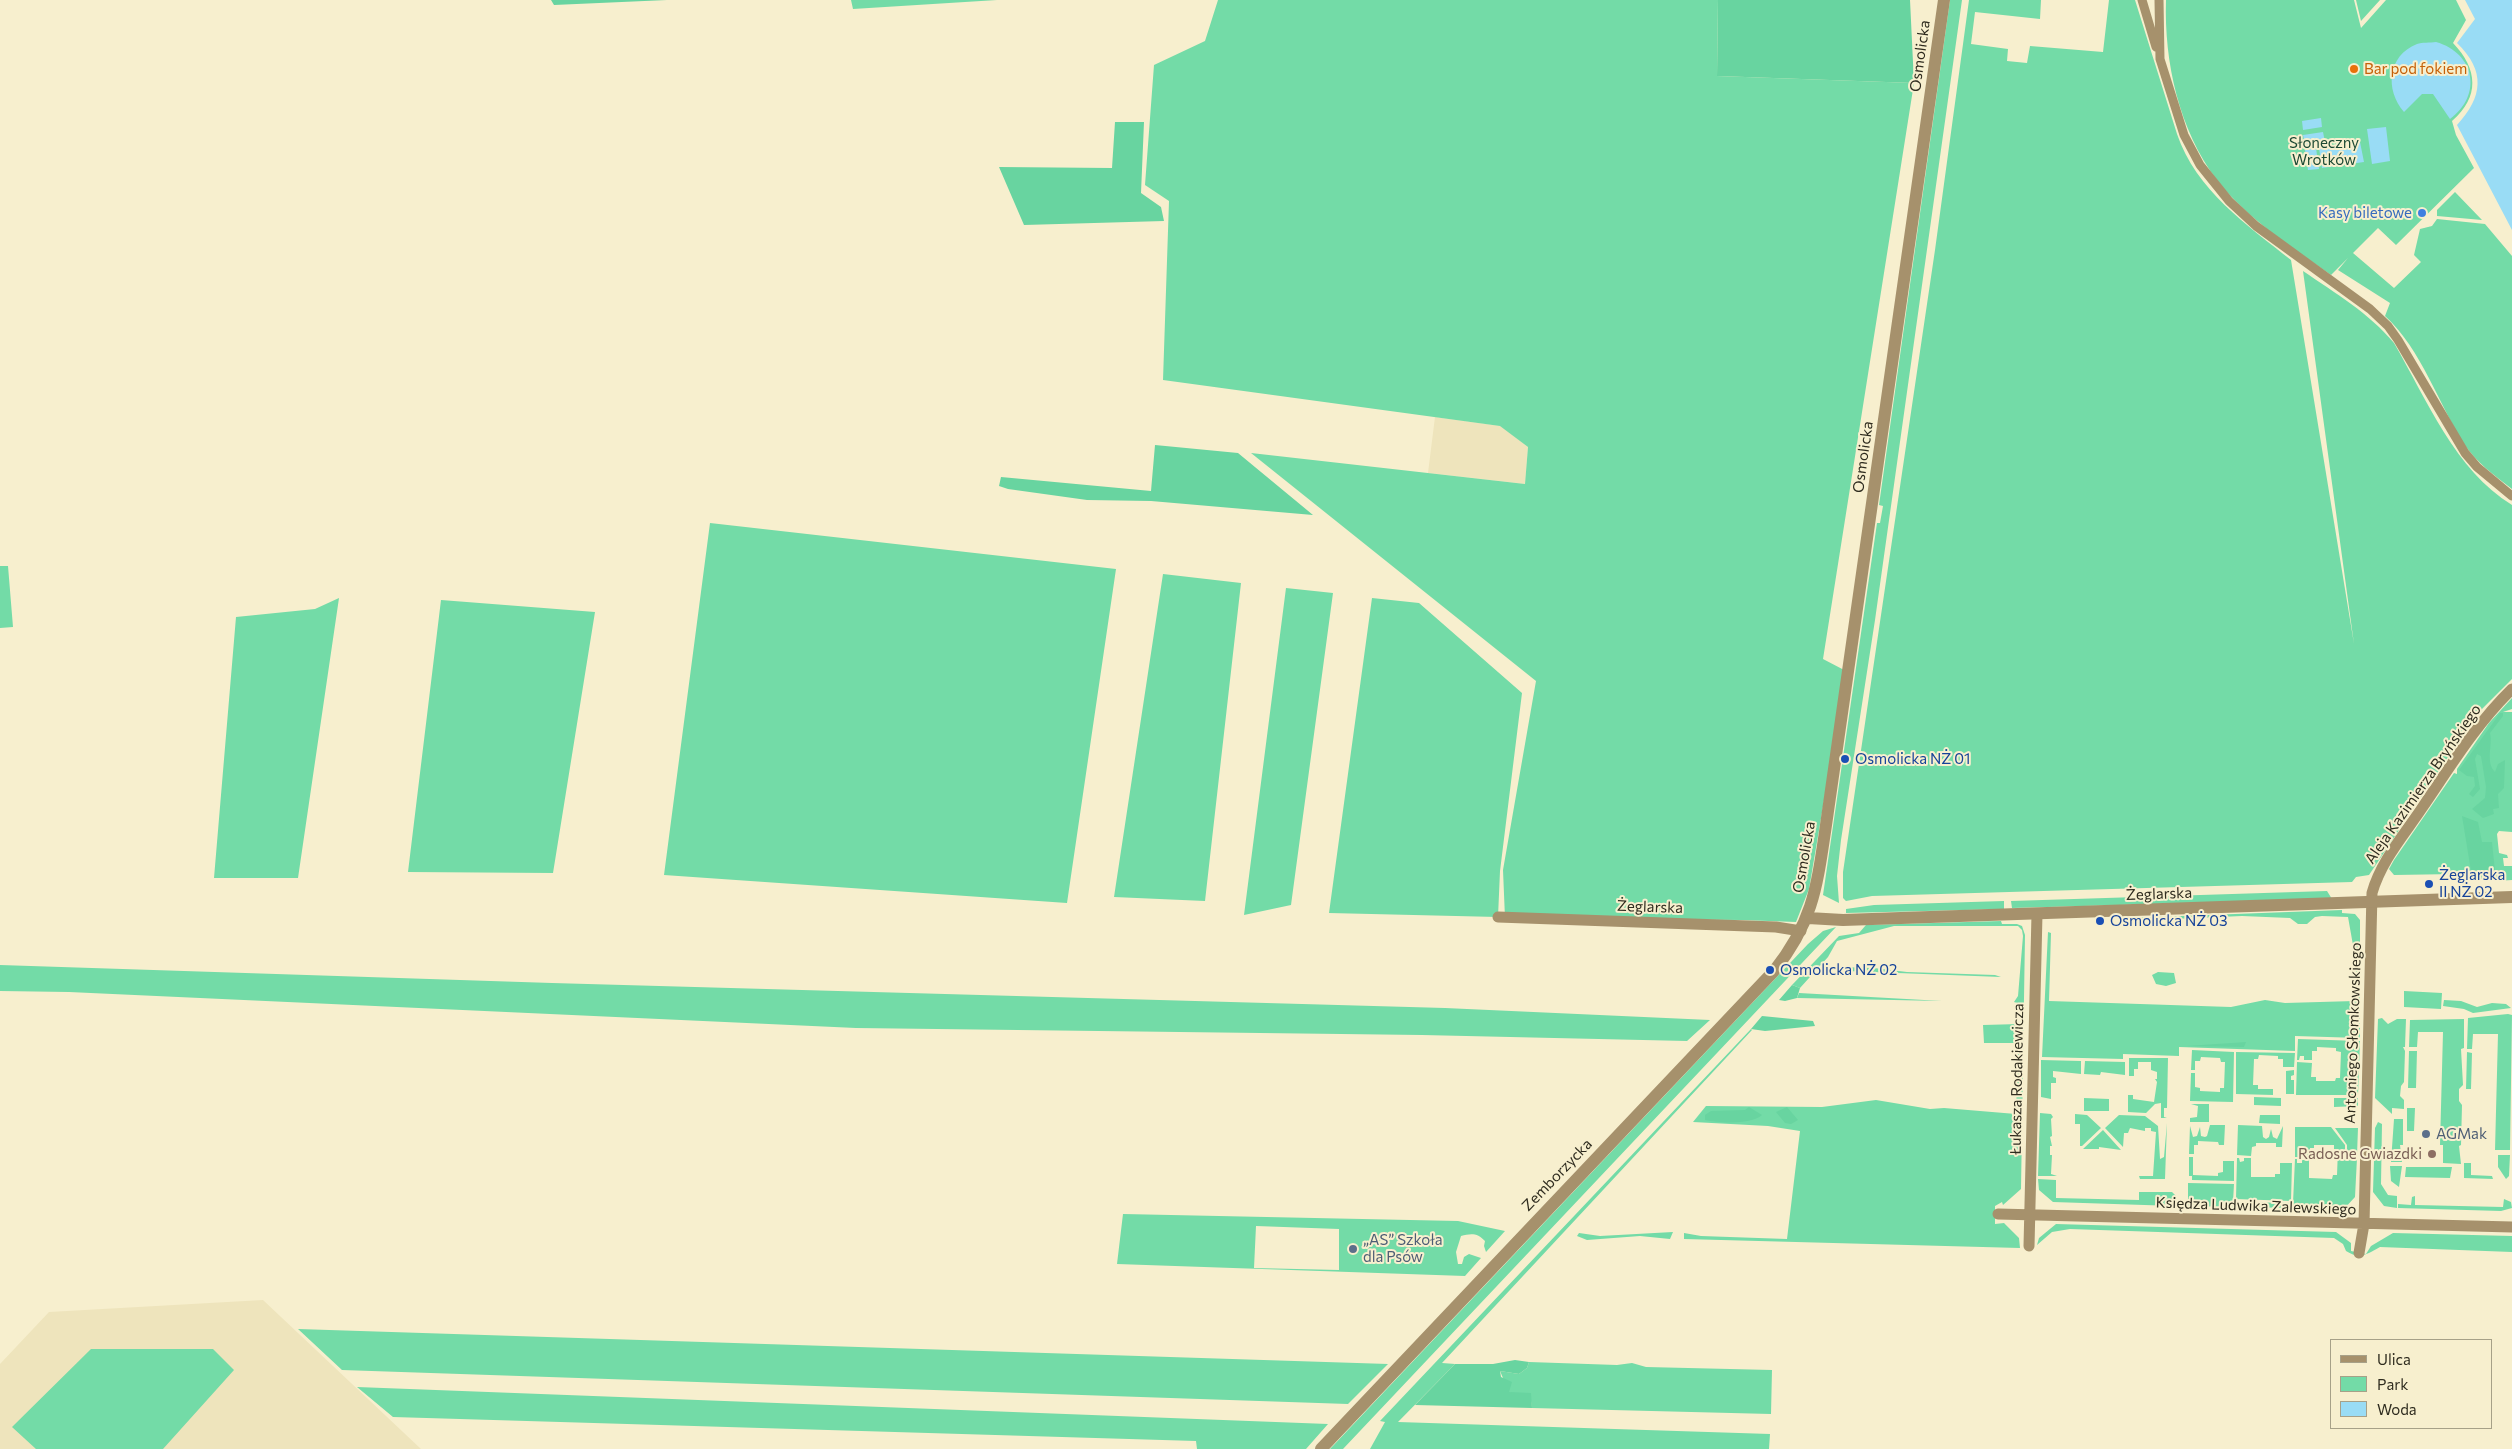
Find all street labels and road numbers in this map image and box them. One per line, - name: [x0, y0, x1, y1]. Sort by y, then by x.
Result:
- street label: Osmolicka: [1906, 19, 1934, 93]
- street label: Osmolicka: [1849, 420, 1877, 494]
- street label: Aleja Kazimierza Bryńskiego: [2361, 701, 2485, 867]
- street label: Osmolicka: [1789, 820, 1819, 894]
- street label: Żeglarska: [2126, 884, 2192, 904]
- street label: Żeglarska: [1617, 897, 1683, 917]
- street label: Antoniego Słomkowskiego: [2341, 942, 2365, 1124]
- street label: Łukasza Rodakiewicza: [2007, 1003, 2027, 1155]
- street label: Zemborzycka: [1518, 1135, 1596, 1215]
- street label: Księdza Ludwika Zalewskiego: [2155, 1193, 2357, 1219]

